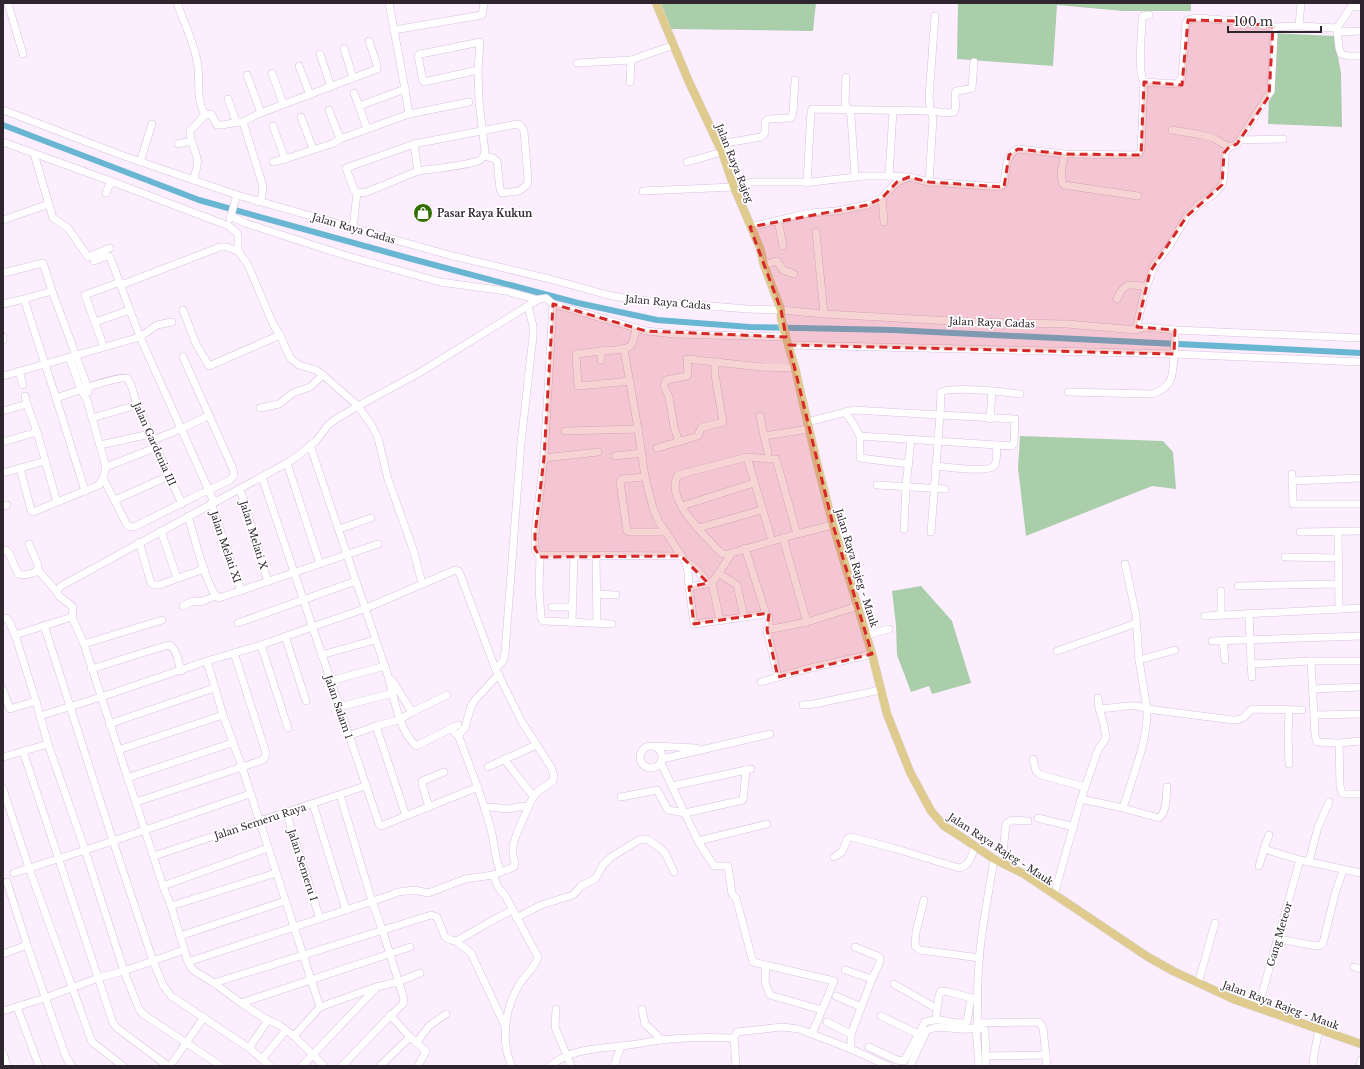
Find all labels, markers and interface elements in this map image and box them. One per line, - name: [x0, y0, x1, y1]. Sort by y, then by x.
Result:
- scale bar: [1228, 8, 1321, 34]
- text: 100 m: [1234, 14, 1273, 29]
- street label: Jalan Raya Rajeg: [712, 120, 757, 205]
- shop icon: Pasar Raya Kukun: [412, 202, 434, 224]
- place label: Pasar Raya Kukun: [437, 207, 533, 220]
- street label: Jalan Raya Cadas: [309, 210, 397, 247]
- street label: Jalan Raya Cadas: [623, 292, 712, 313]
- street label: Jalan Raya Cadas: [947, 314, 1036, 331]
- street label: Jalan Gardenia III: [129, 399, 179, 488]
- street label: Jalan Melati X: [236, 497, 270, 572]
- street label: Jalan Raya Rajeg - Mauk: [832, 505, 881, 630]
- street label: Jalan Melati XI: [207, 508, 244, 585]
- street label: Jalan Salam 1: [321, 672, 356, 741]
- street label: Jalan Semeru Raya: [211, 800, 308, 843]
- street label: Jalan Raya Rajeg - Mauk: [944, 809, 1057, 889]
- street label: Jalan Semeru I: [284, 826, 320, 903]
- street label: Gang Meteor: [1264, 900, 1295, 968]
- street label: Jalan Raya Rajeg - Mauk: [1219, 978, 1342, 1033]

